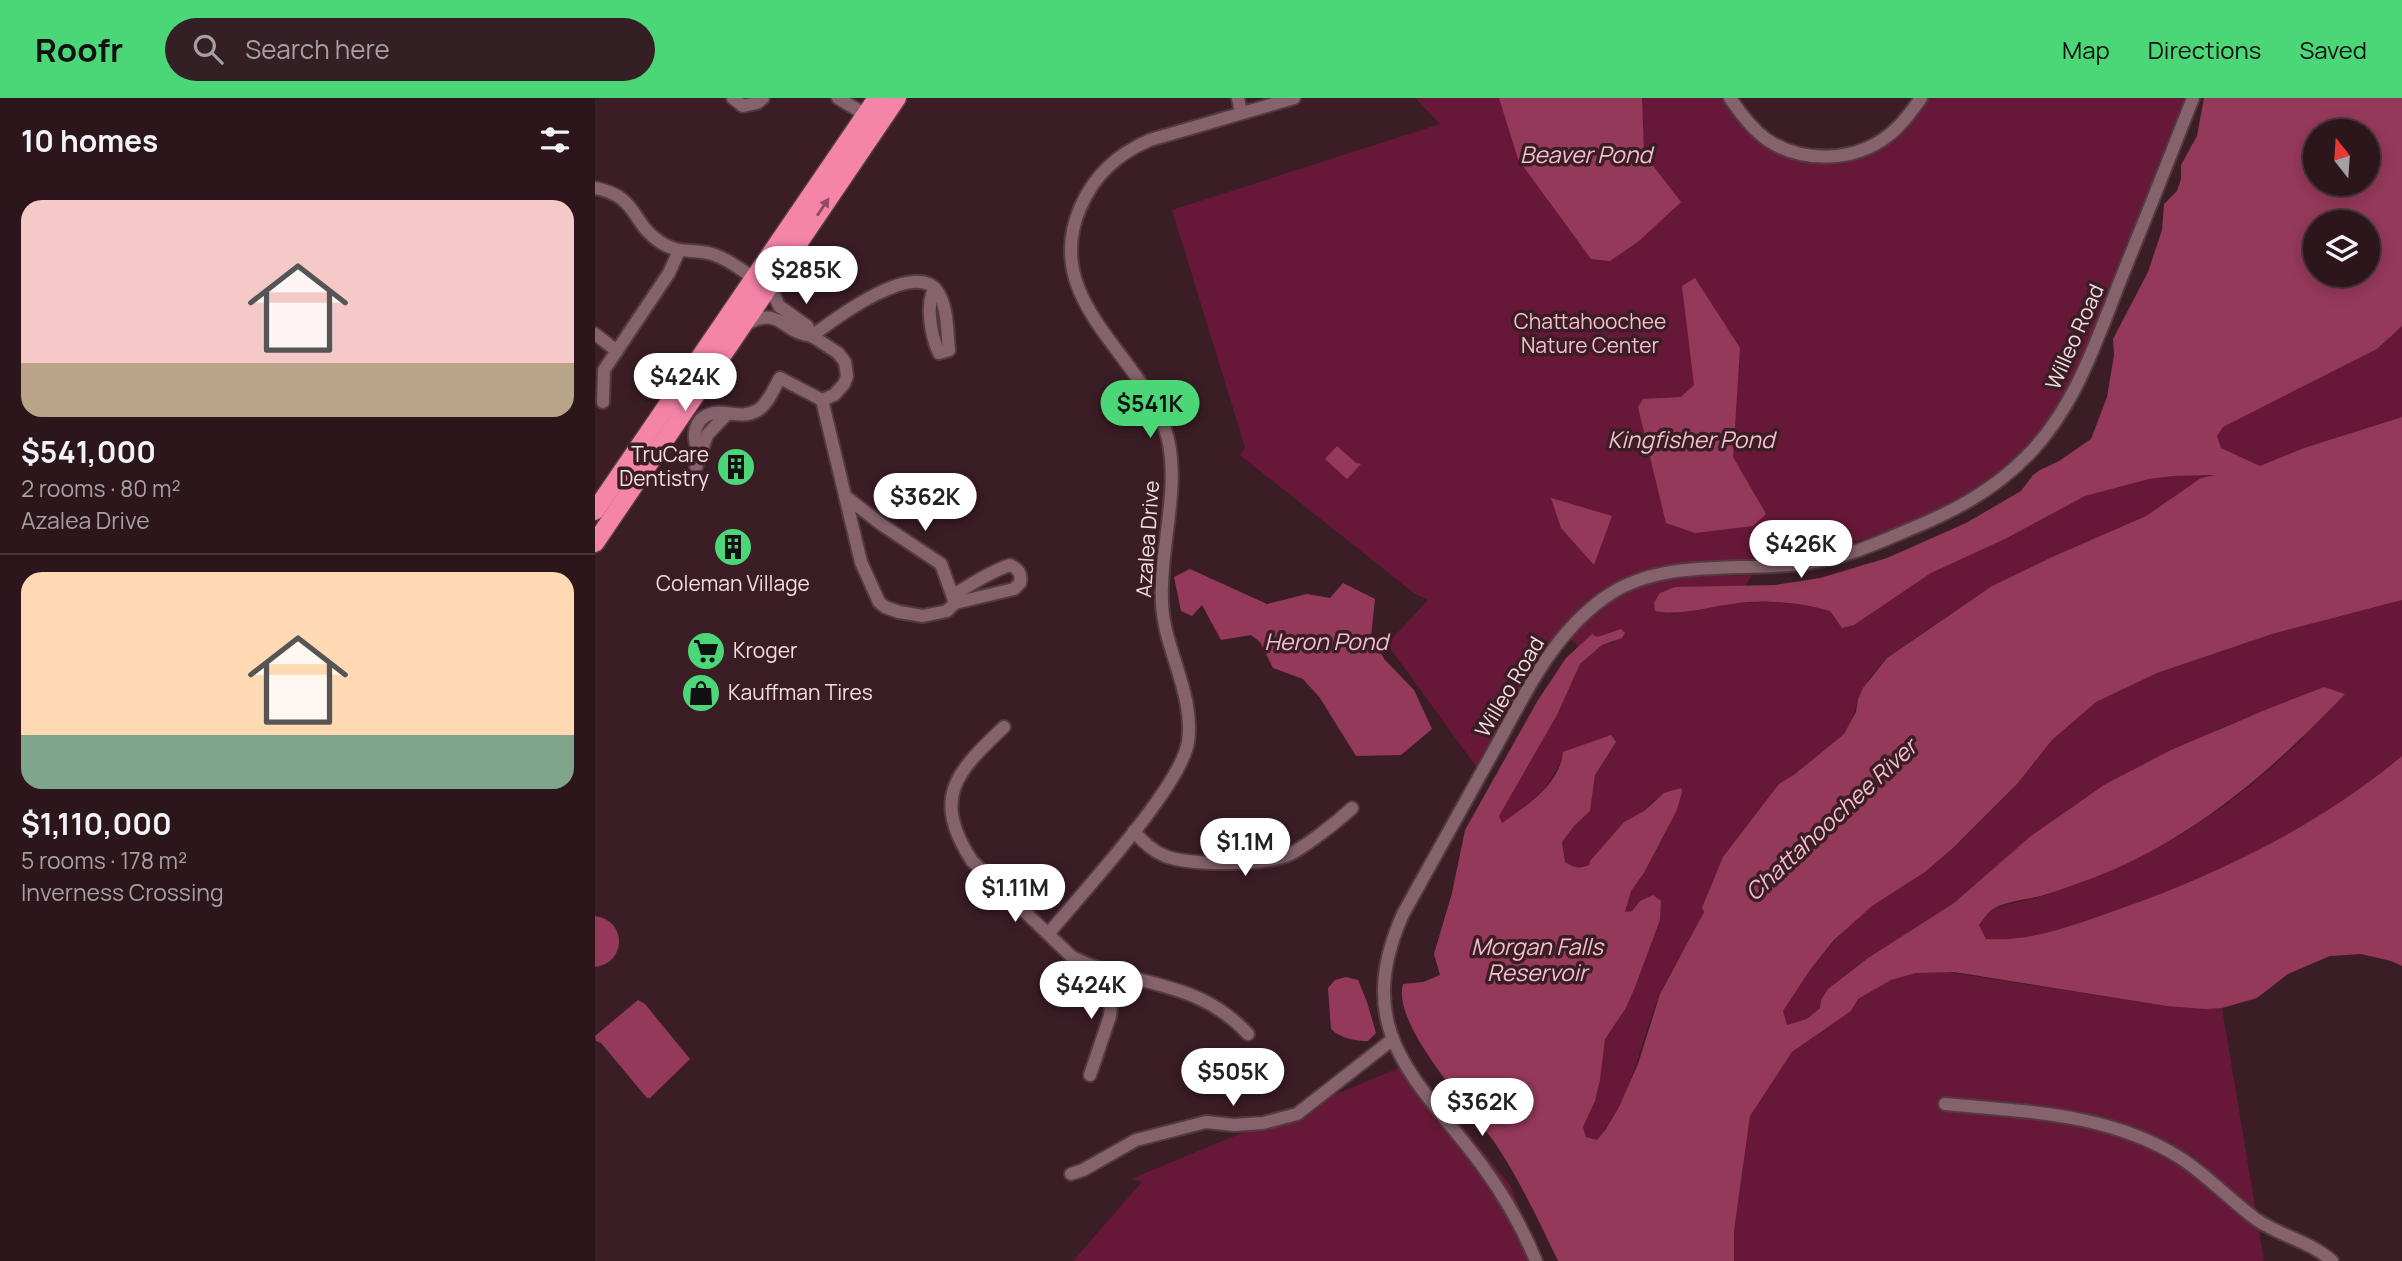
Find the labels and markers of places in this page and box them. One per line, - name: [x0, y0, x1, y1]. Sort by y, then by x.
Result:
- pin: $285K: [757, 246, 855, 306]
- pin: $424K: [636, 354, 734, 413]
- pin: $541K: [1101, 380, 1199, 440]
- place label: TruCare Dentistry: [619, 440, 709, 492]
- building icon: TruCare Dentistry: [715, 446, 757, 488]
- pin: $362K: [876, 474, 974, 533]
- pin: $426K: [1752, 520, 1850, 580]
- building icon: Coleman Village: [712, 526, 754, 568]
- place label: Coleman Village: [656, 569, 810, 597]
- supermarket icon: Kroger: [685, 630, 727, 672]
- place label: Kroger: [733, 636, 798, 664]
- shop icon: Kauffman Tires: [680, 672, 722, 714]
- place label: Kauffman Tires: [728, 678, 873, 706]
- pin: $1.1M: [1196, 818, 1294, 878]
- pin: $1.11M: [958, 864, 1072, 924]
- pin: $424K: [1042, 962, 1140, 1021]
- pin: $505K: [1184, 1048, 1282, 1108]
- pin: $362K: [1433, 1079, 1531, 1138]

